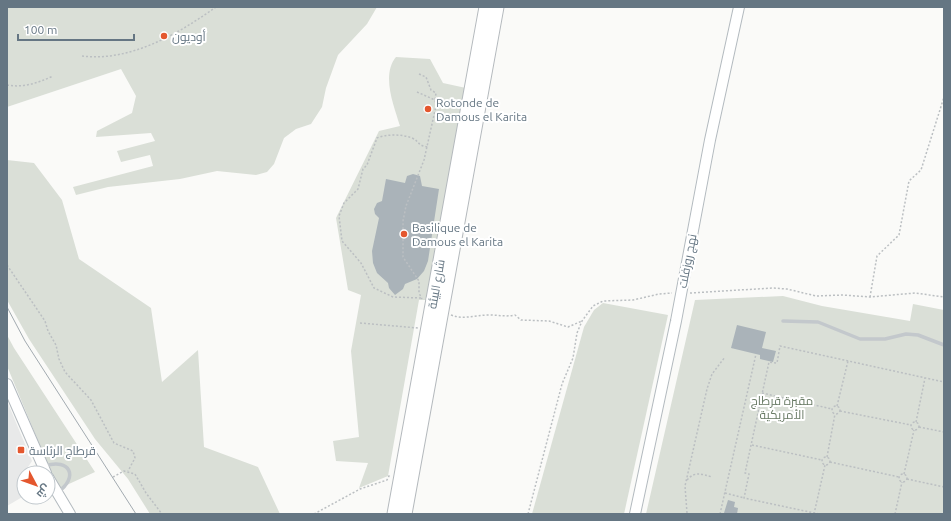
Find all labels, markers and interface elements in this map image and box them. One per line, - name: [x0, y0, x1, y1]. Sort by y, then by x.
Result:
- scale bar: [18, 16, 134, 42]
- text: 100 m: [24, 23, 57, 36]
- place label: أوديون: [172, 29, 206, 44]
- marker: أوديون: [159, 31, 169, 41]
- place label: Rotonde de Damous el Karita: [436, 96, 527, 123]
- marker: Rotonde de Damous el Karita: [423, 104, 433, 114]
- place label: Basilique de Damous el Karita: [412, 221, 503, 248]
- marker: Basilique de Damous el Karita: [399, 229, 409, 239]
- street label: نهج روزفلت: [675, 233, 701, 290]
- street label: شارع البيئة: [425, 258, 449, 310]
- park label: مقبرة قرطاج الأمريكية: [751, 394, 813, 422]
- place label: قرطاج الرئاسة: [29, 444, 96, 459]
- marker: قرطاج الرئاسة: [16, 445, 26, 455]
- north arrow: [16, 465, 56, 505]
- text: ش: [34, 482, 53, 501]

